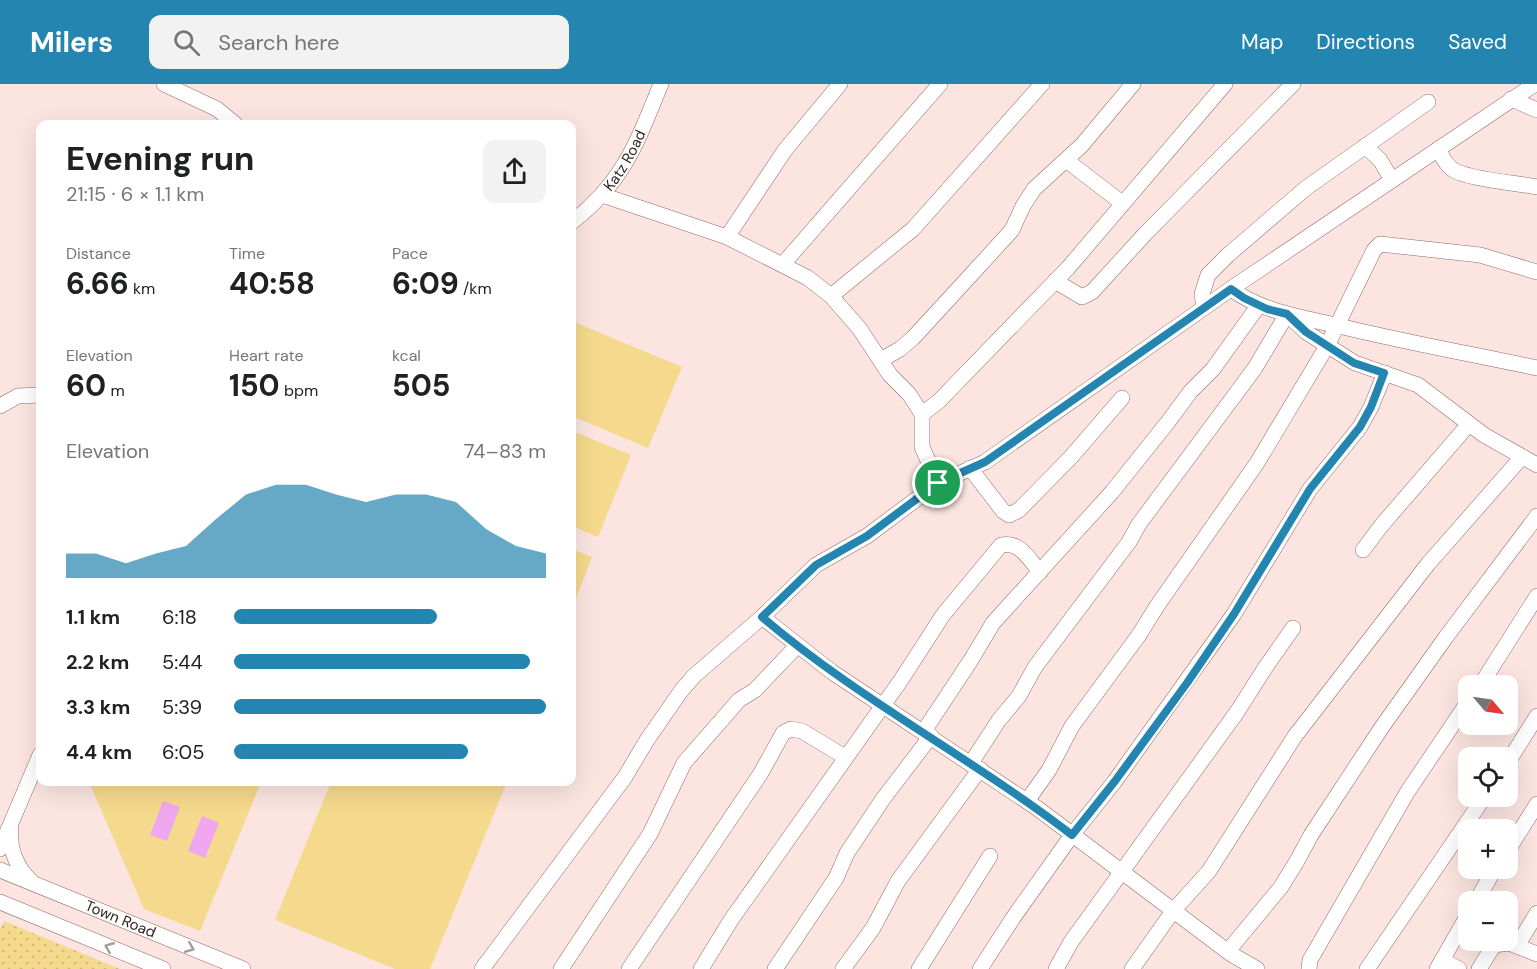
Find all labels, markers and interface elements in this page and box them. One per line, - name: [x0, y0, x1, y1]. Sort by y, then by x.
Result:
- search box: [149, 15, 569, 69]
- text: Milers: [30, 24, 113, 61]
- icon: search: [170, 26, 203, 59]
- text: Search here: [218, 28, 340, 57]
- text: Map: [1241, 28, 1283, 56]
- text: Directions: [1316, 28, 1415, 56]
- text: Saved: [1448, 28, 1507, 56]
- street label: Katz Road: [599, 127, 651, 195]
- text: Evening run: [66, 137, 254, 180]
- button: share: [483, 140, 546, 203]
- text: 21:15 · 6 × 1.1 km: [66, 181, 204, 207]
- text: Distance: [66, 243, 131, 264]
- text: Time: [229, 243, 265, 264]
- text: Pace: [392, 243, 428, 264]
- text: 6.66: [66, 264, 129, 303]
- text: 40:58: [229, 264, 315, 303]
- text: 6:09: [392, 264, 459, 303]
- text: km: [129, 278, 155, 299]
- text: /km: [459, 278, 492, 299]
- text: Elevation: [66, 345, 133, 366]
- text: Heart rate: [229, 345, 304, 366]
- text: kcal: [392, 345, 421, 366]
- text: 60: [66, 366, 106, 405]
- text: 150: [229, 366, 280, 405]
- text: 505: [392, 366, 450, 405]
- text: m: [106, 380, 125, 401]
- text: bpm: [280, 380, 318, 401]
- text: Elevation: [66, 438, 149, 464]
- text: 74–83 m: [464, 438, 546, 464]
- pin: [912, 457, 963, 508]
- icon: arrive: [921, 466, 954, 499]
- text: 1.1 km: [66, 604, 120, 630]
- text: 6:18: [162, 604, 197, 630]
- text: 2.2 km: [66, 649, 129, 675]
- text: 5:44: [162, 649, 203, 675]
- north arrow: [1458, 675, 1518, 735]
- map controls: [1458, 675, 1518, 951]
- text: 3.3 km: [66, 694, 130, 720]
- text: 5:39: [162, 694, 202, 720]
- text: 4.4 km: [66, 739, 132, 765]
- text: 6:05: [162, 739, 204, 765]
- button: locate: [1458, 747, 1518, 807]
- button: +: [1458, 819, 1518, 879]
- button: −: [1458, 891, 1518, 951]
- street label: Town Road: [82, 896, 159, 942]
- one-way arrow: [184, 941, 195, 953]
- one-way arrow: [104, 942, 115, 954]

